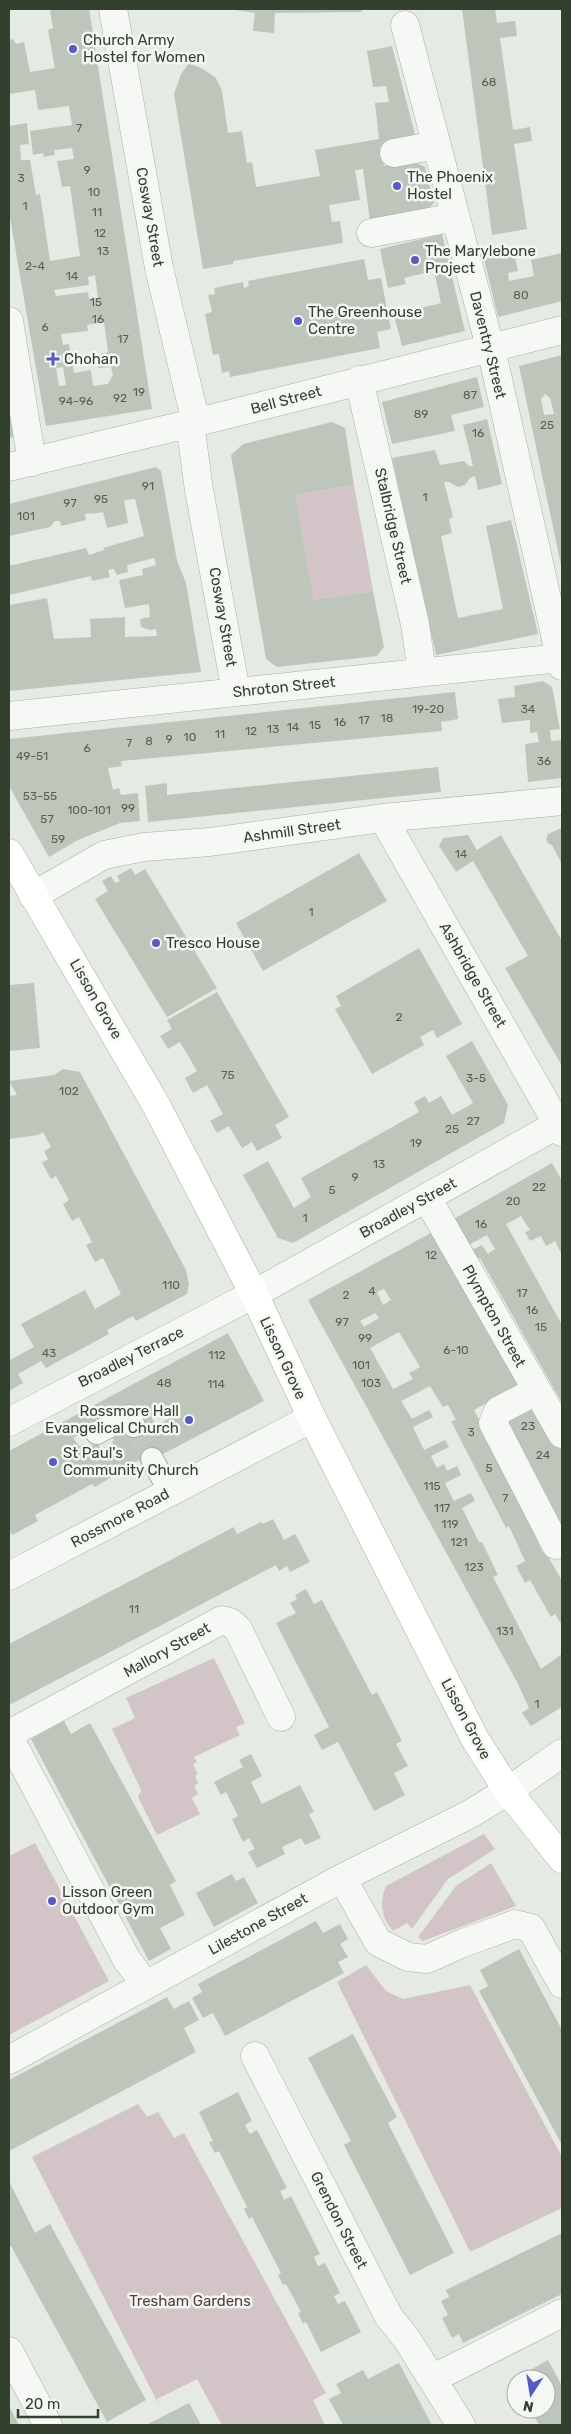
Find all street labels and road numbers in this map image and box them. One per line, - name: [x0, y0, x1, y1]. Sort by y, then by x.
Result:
- street label: Cosway Street: [132, 166, 168, 268]
- street label: Daventry Street: [466, 289, 510, 401]
- street label: Bell Street: [249, 382, 324, 418]
- street label: Stalbridge Street: [371, 466, 415, 586]
- street label: Cosway Street: [205, 566, 241, 668]
- street label: Shroton Street: [232, 673, 336, 701]
- street label: Ashmill Street: [242, 815, 342, 847]
- street label: Ashbridge Street: [436, 919, 510, 1031]
- street label: Lisson Grove: [66, 956, 126, 1042]
- street label: Broadley Street: [356, 1174, 460, 1242]
- street label: Plympton Street: [458, 1262, 530, 1370]
- street label: Lisson Grove: [256, 1314, 310, 1402]
- street label: Broadley Terrace: [75, 1323, 187, 1391]
- street label: Rossmore Road: [68, 1485, 172, 1551]
- street label: Mallory Street: [120, 1619, 214, 1681]
- street label: Lisson Grove: [437, 1675, 495, 1763]
- street label: Lilestone Street: [205, 1889, 311, 1959]
- street label: Grendon Street: [307, 2168, 371, 2272]

